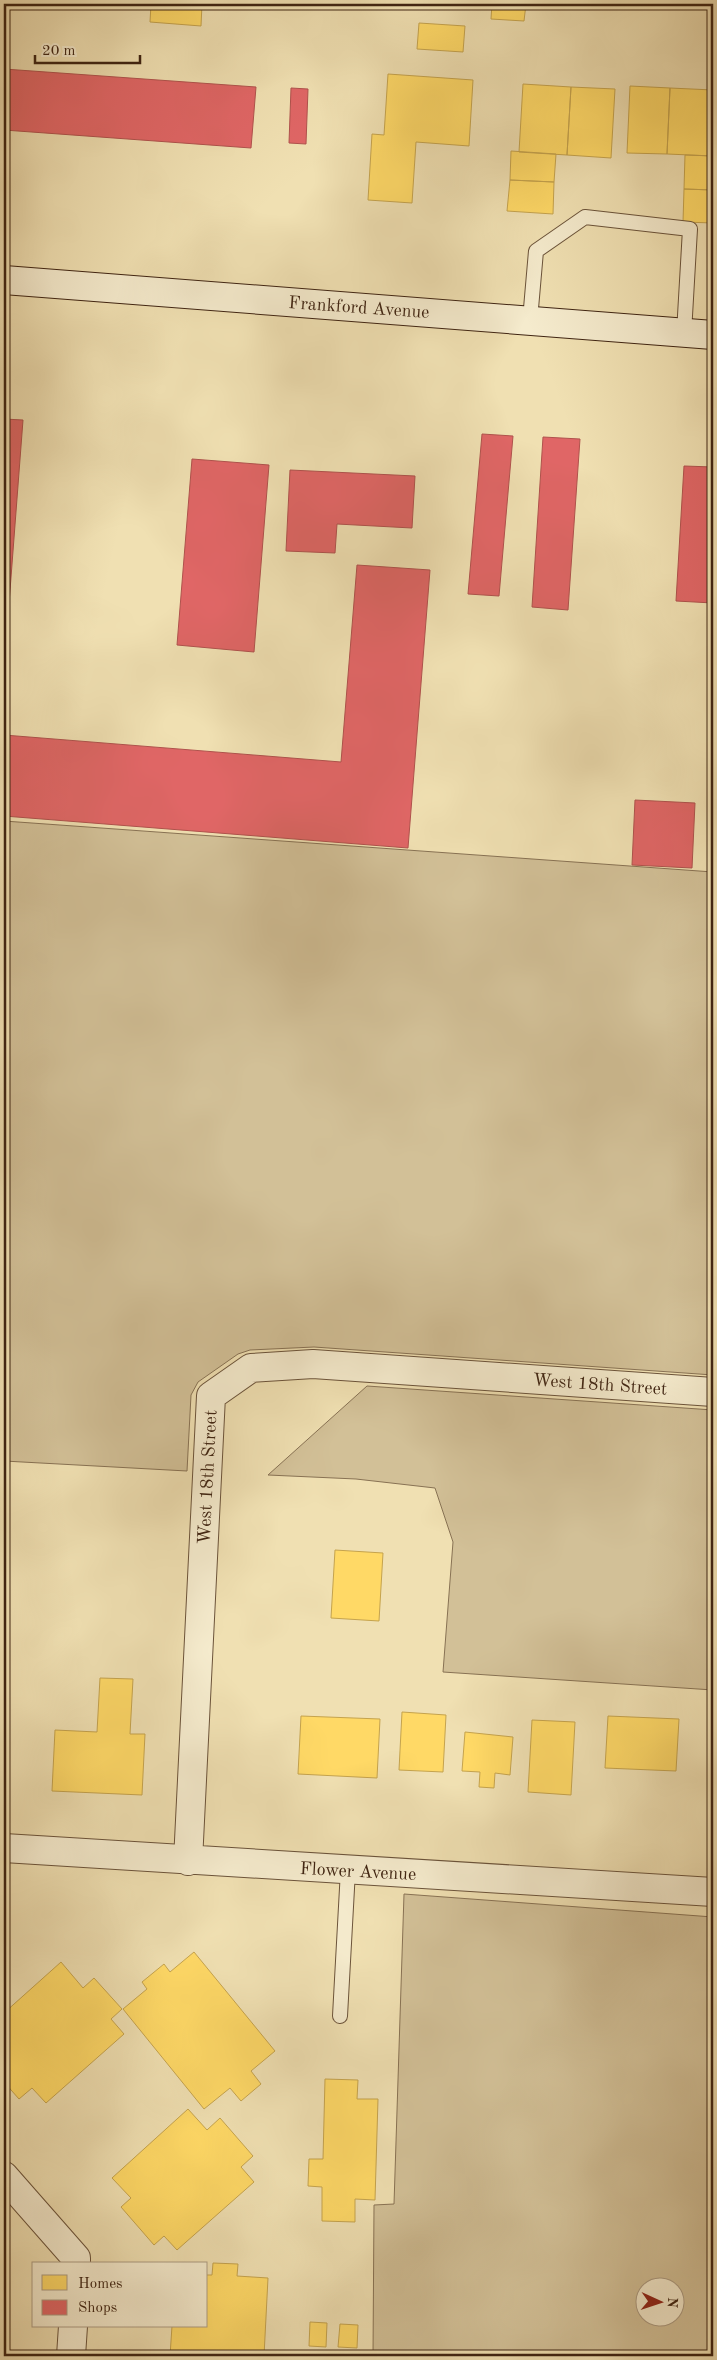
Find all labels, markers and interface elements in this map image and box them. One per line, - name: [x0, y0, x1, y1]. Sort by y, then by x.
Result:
- scale bar: [35, 32, 140, 64]
- text: 20 m: [42, 44, 76, 59]
- street label: Frankford Avenue: [288, 294, 430, 322]
- street label: West 18th Street: [532, 1371, 668, 1399]
- street label: West 18th Street: [195, 1409, 221, 1545]
- street label: Flower Avenue: [299, 1860, 417, 1884]
- legend: [32, 2262, 208, 2328]
- text: Homes: [78, 2277, 123, 2292]
- north arrow: [634, 2278, 684, 2328]
- text: N: [665, 2297, 679, 2309]
- text: Shops: [78, 2301, 117, 2316]

